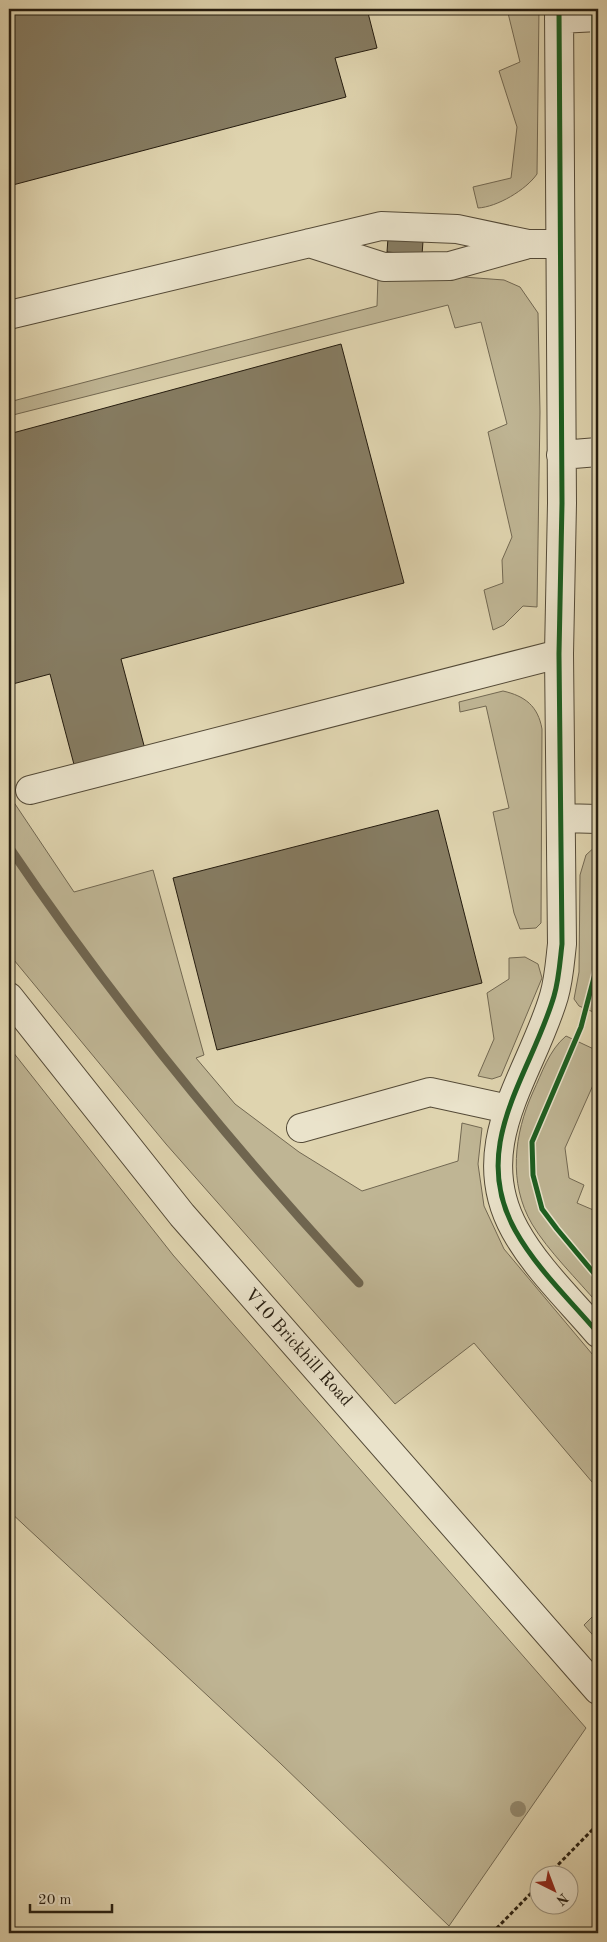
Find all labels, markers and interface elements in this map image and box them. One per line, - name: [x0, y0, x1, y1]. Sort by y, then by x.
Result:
- street label: V10 Brickhill Road: [241, 1285, 356, 1410]
- north arrow: [530, 1864, 580, 1914]
- scale bar: [30, 1882, 112, 1914]
- text: N: [553, 1890, 571, 1908]
- text: 20 m: [38, 1893, 72, 1908]

